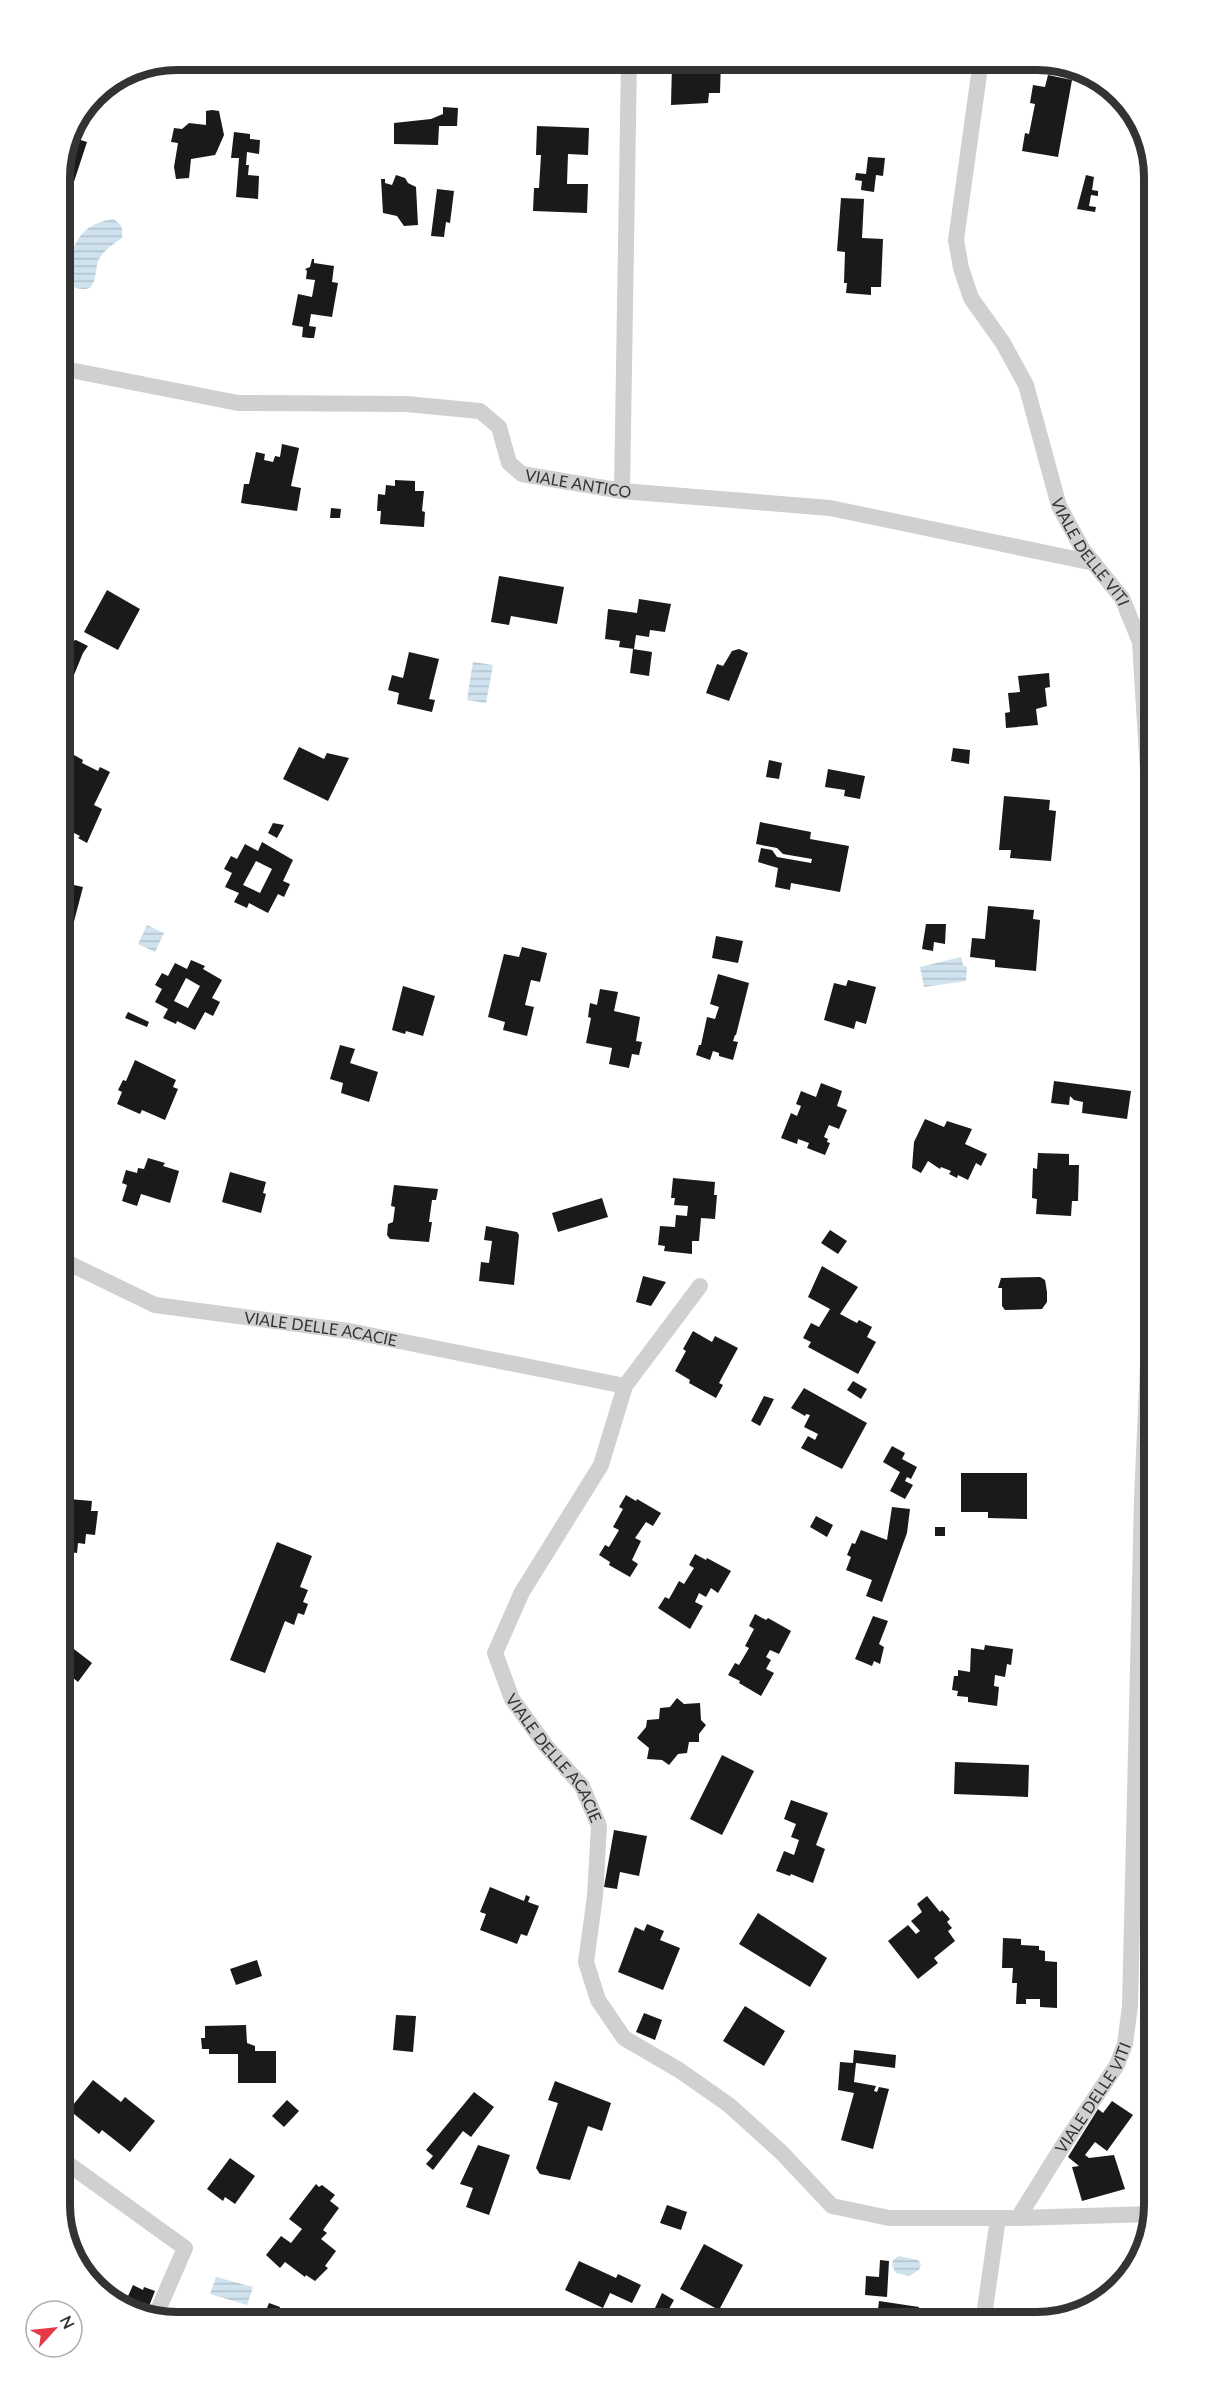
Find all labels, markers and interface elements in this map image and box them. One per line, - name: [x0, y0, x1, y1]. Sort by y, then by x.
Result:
- street label: VIALE ANTICO: [524, 465, 632, 501]
- street label: VIALE DELLE VITI: [1048, 496, 1134, 608]
- street label: VIALE DELLE ACACIE: [243, 1307, 399, 1349]
- street label: VIALE DELLE ACACIE: [502, 1690, 606, 1825]
- street label: VIALE DELLE VITI: [1051, 2039, 1134, 2156]
- north arrow: [24, 2299, 84, 2359]
- text: N: [57, 2312, 79, 2332]

